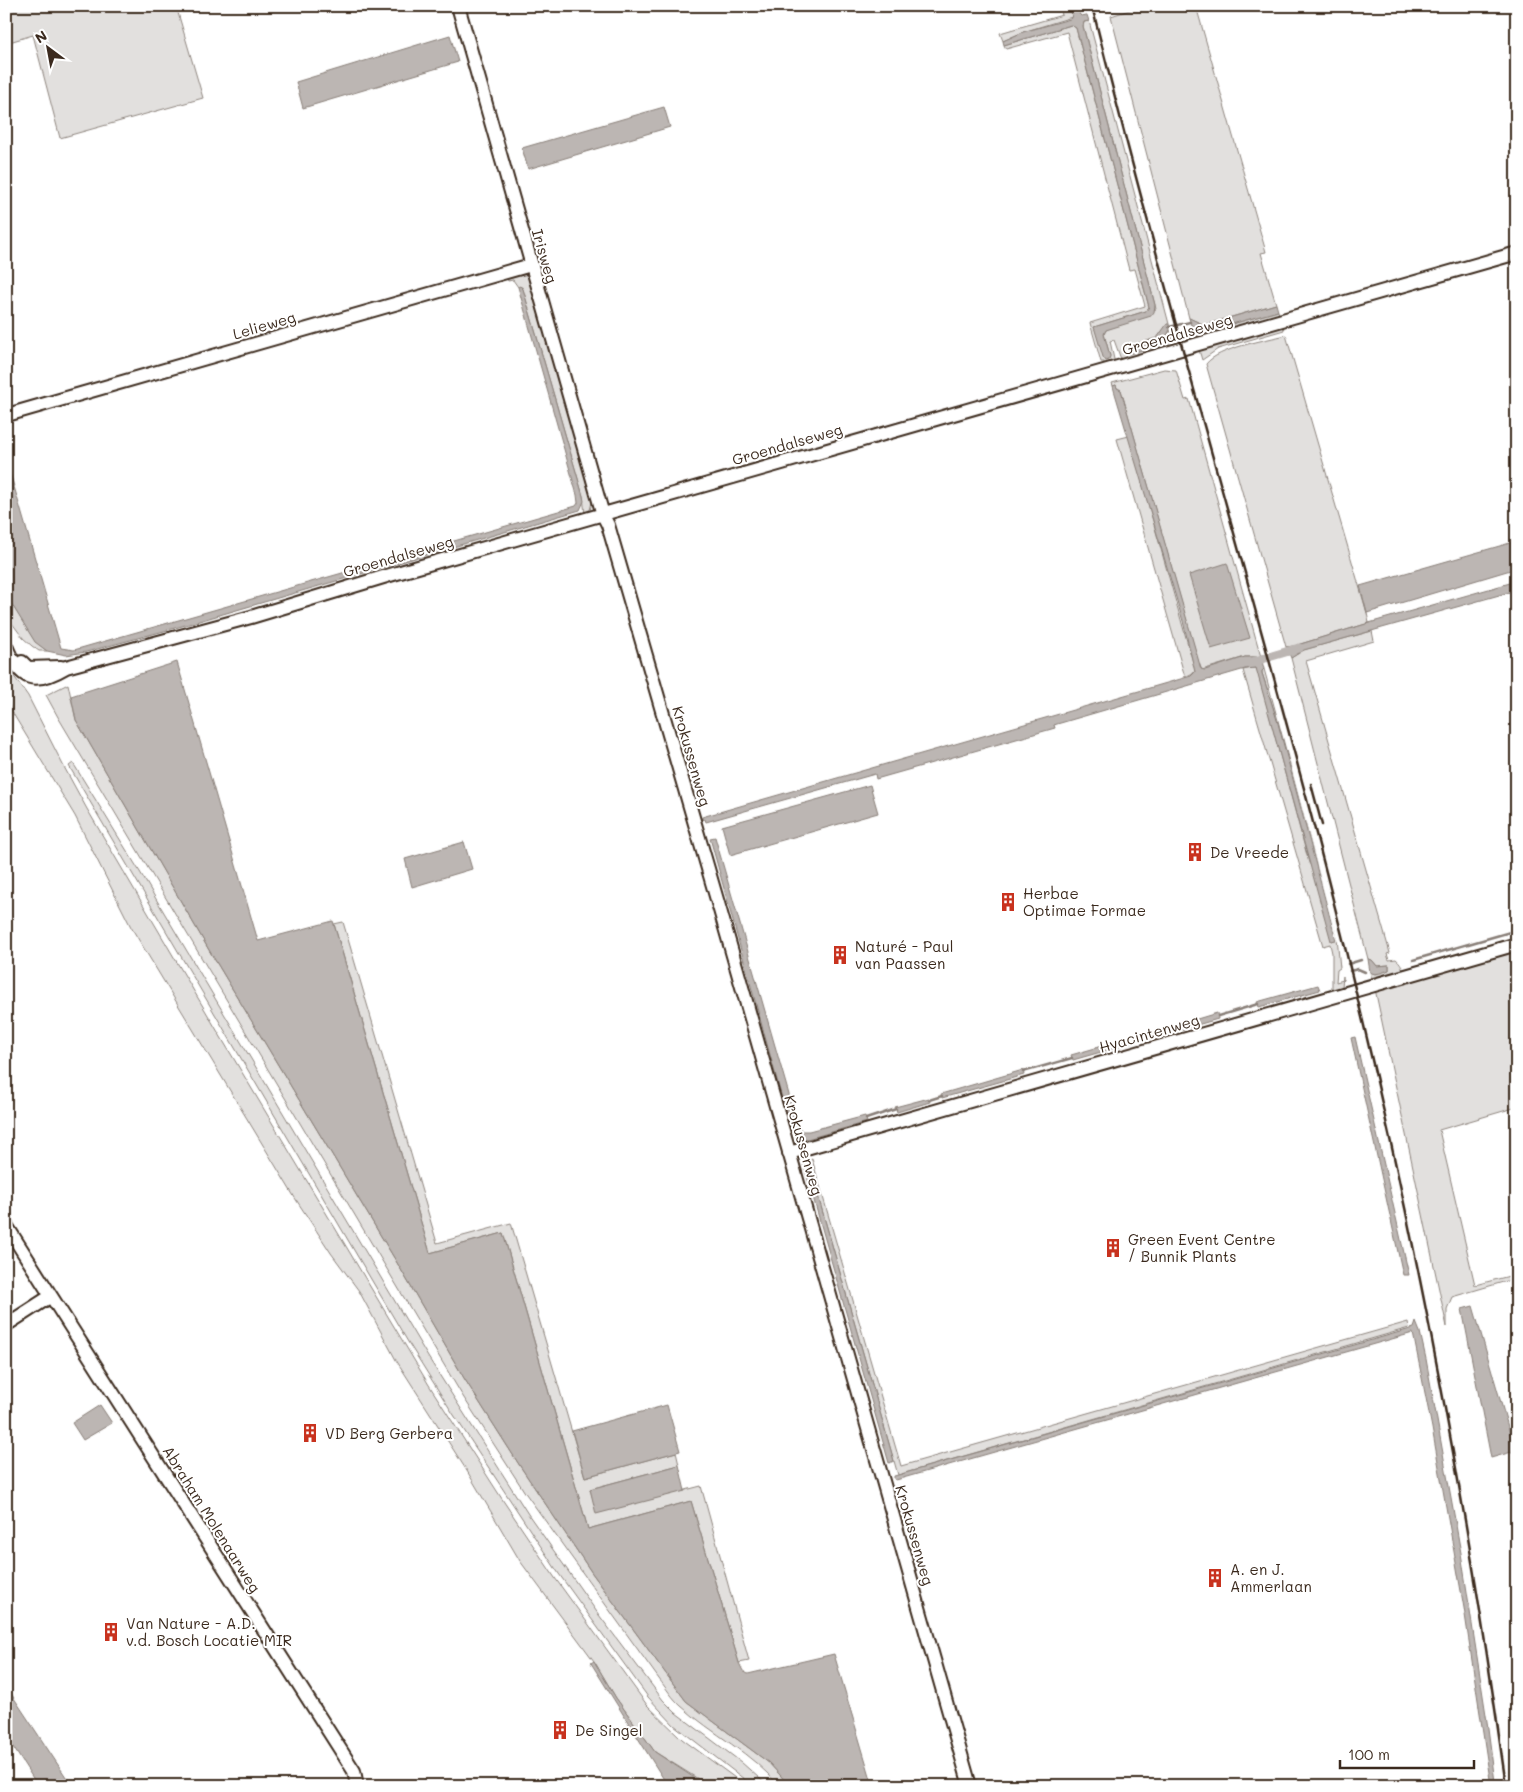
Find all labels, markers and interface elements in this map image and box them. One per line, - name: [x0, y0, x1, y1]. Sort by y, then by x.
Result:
- north arrow: [22, 22, 72, 72]
- text: N: [31, 26, 50, 47]
- street label: Irisweg: [528, 227, 562, 286]
- street label: Lelieweg: [230, 306, 298, 343]
- street label: Groendalseweg: [1119, 309, 1235, 359]
- street label: Groendalseweg: [729, 419, 845, 469]
- street label: Groendalseweg: [340, 531, 456, 581]
- street label: Krokussenweg: [668, 703, 716, 809]
- building icon: De Vreede: [1184, 841, 1206, 863]
- place label: De Vreede: [1210, 842, 1289, 862]
- place label: Herbae Optimae Formae: [1023, 883, 1146, 920]
- building icon: Herbae Optimae Formae: [997, 891, 1019, 913]
- place label: Naturé - Paul van Paassen: [855, 936, 953, 973]
- building icon: Naturé - Paul van Paassen: [829, 944, 851, 966]
- street label: Hyacintenweg: [1097, 1009, 1202, 1057]
- street label: Krokussenweg: [780, 1092, 828, 1198]
- place label: Green Event Centre / Bunnik Plants: [1128, 1229, 1276, 1266]
- building icon: Green Event Centre / Bunnik Plants: [1102, 1237, 1124, 1259]
- building icon: VD Berg Gerbera: [299, 1422, 321, 1444]
- place label: VD Berg Gerbera: [325, 1423, 453, 1443]
- street label: Abraham Molenaarweg: [159, 1442, 266, 1596]
- street label: Krokussenweg: [891, 1482, 939, 1588]
- place label: A. en J. Ammerlaan: [1230, 1559, 1312, 1596]
- building icon: A. en J. Ammerlaan: [1204, 1567, 1226, 1589]
- place label: Van Nature - A.D. v.d. Bosch Locatie MIR: [126, 1613, 292, 1650]
- building icon: Van Nature - A.D. v.d. Bosch Locatie MIR: [100, 1621, 122, 1643]
- building icon: De Singel: [549, 1719, 571, 1741]
- place label: De Singel: [575, 1720, 643, 1740]
- scale bar: [1340, 1737, 1474, 1769]
- text: 100 m: [1348, 1744, 1390, 1764]

